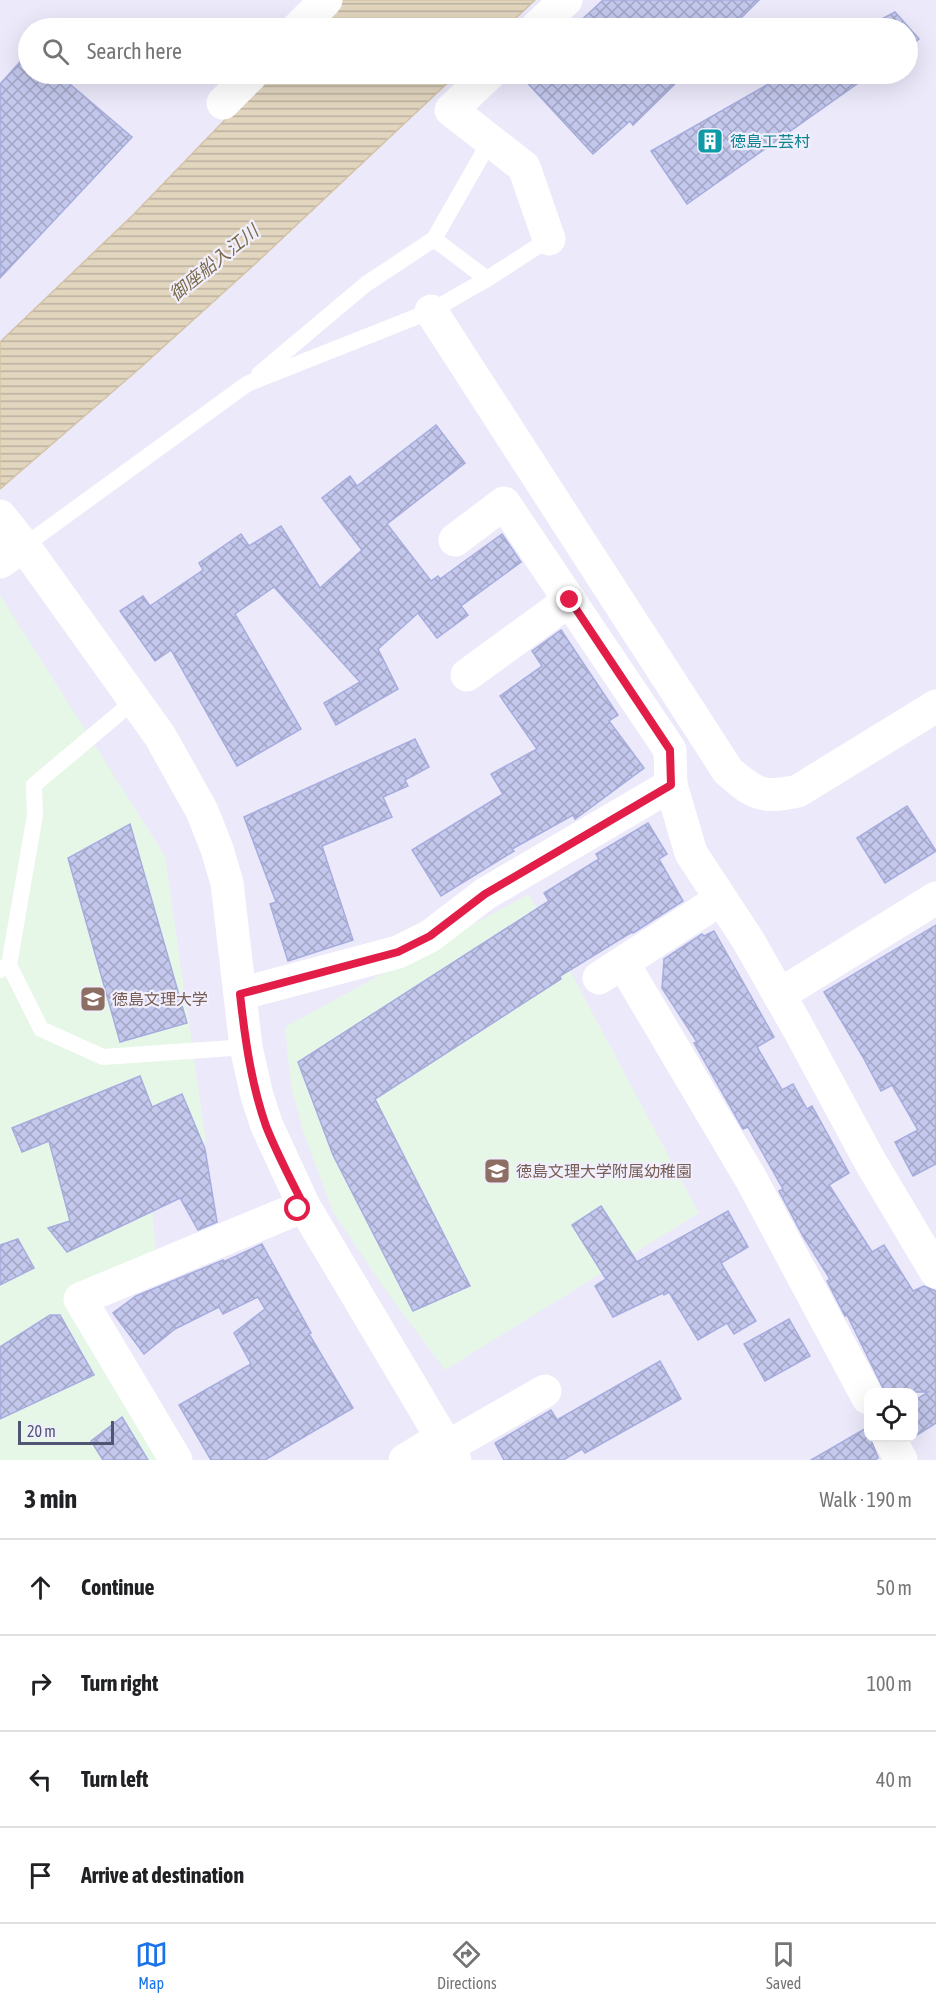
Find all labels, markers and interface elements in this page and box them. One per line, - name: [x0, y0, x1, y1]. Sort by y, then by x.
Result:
- search box: [18, 18, 918, 84]
- icon: search: [39, 35, 72, 68]
- text: Search here: [87, 38, 182, 64]
- building icon: 徳島工芸村: [695, 126, 725, 156]
- place label: 徳島工芸村: [730, 132, 810, 150]
- water label: 御座船入江川: [165, 219, 264, 305]
- route end: [556, 586, 582, 612]
- school or university icon: 徳島文理大学: [78, 984, 108, 1014]
- place label: 徳島文理大学: [112, 990, 208, 1008]
- school or university icon: 徳島文理大学附属幼稚園: [482, 1156, 512, 1186]
- place label: 徳島文理大学附属幼稚園: [516, 1162, 692, 1180]
- route start: [284, 1195, 310, 1221]
- map controls: [864, 1388, 918, 1442]
- button: locate: [864, 1388, 918, 1442]
- scale bar: [18, 1418, 114, 1446]
- text: 20 m: [27, 1422, 56, 1440]
- text: 3 min: [24, 1484, 77, 1514]
- text: Walk · 190 m: [820, 1488, 912, 1511]
- icon: ahead: [24, 1571, 57, 1604]
- text: Continue: [81, 1574, 155, 1600]
- text: 50 m: [876, 1576, 912, 1599]
- icon: right: [24, 1667, 57, 1700]
- text: Turn right: [81, 1670, 158, 1696]
- text: 100 m: [867, 1672, 912, 1695]
- icon: left: [24, 1763, 57, 1796]
- text: Turn left: [81, 1766, 148, 1792]
- text: 40 m: [876, 1768, 912, 1791]
- icon: arrive: [24, 1859, 57, 1892]
- text: Arrive at destination: [81, 1862, 244, 1888]
- tab: Map: [135, 1938, 168, 1992]
- tab: Directions: [437, 1938, 497, 1992]
- tab: Saved: [766, 1938, 801, 1992]

